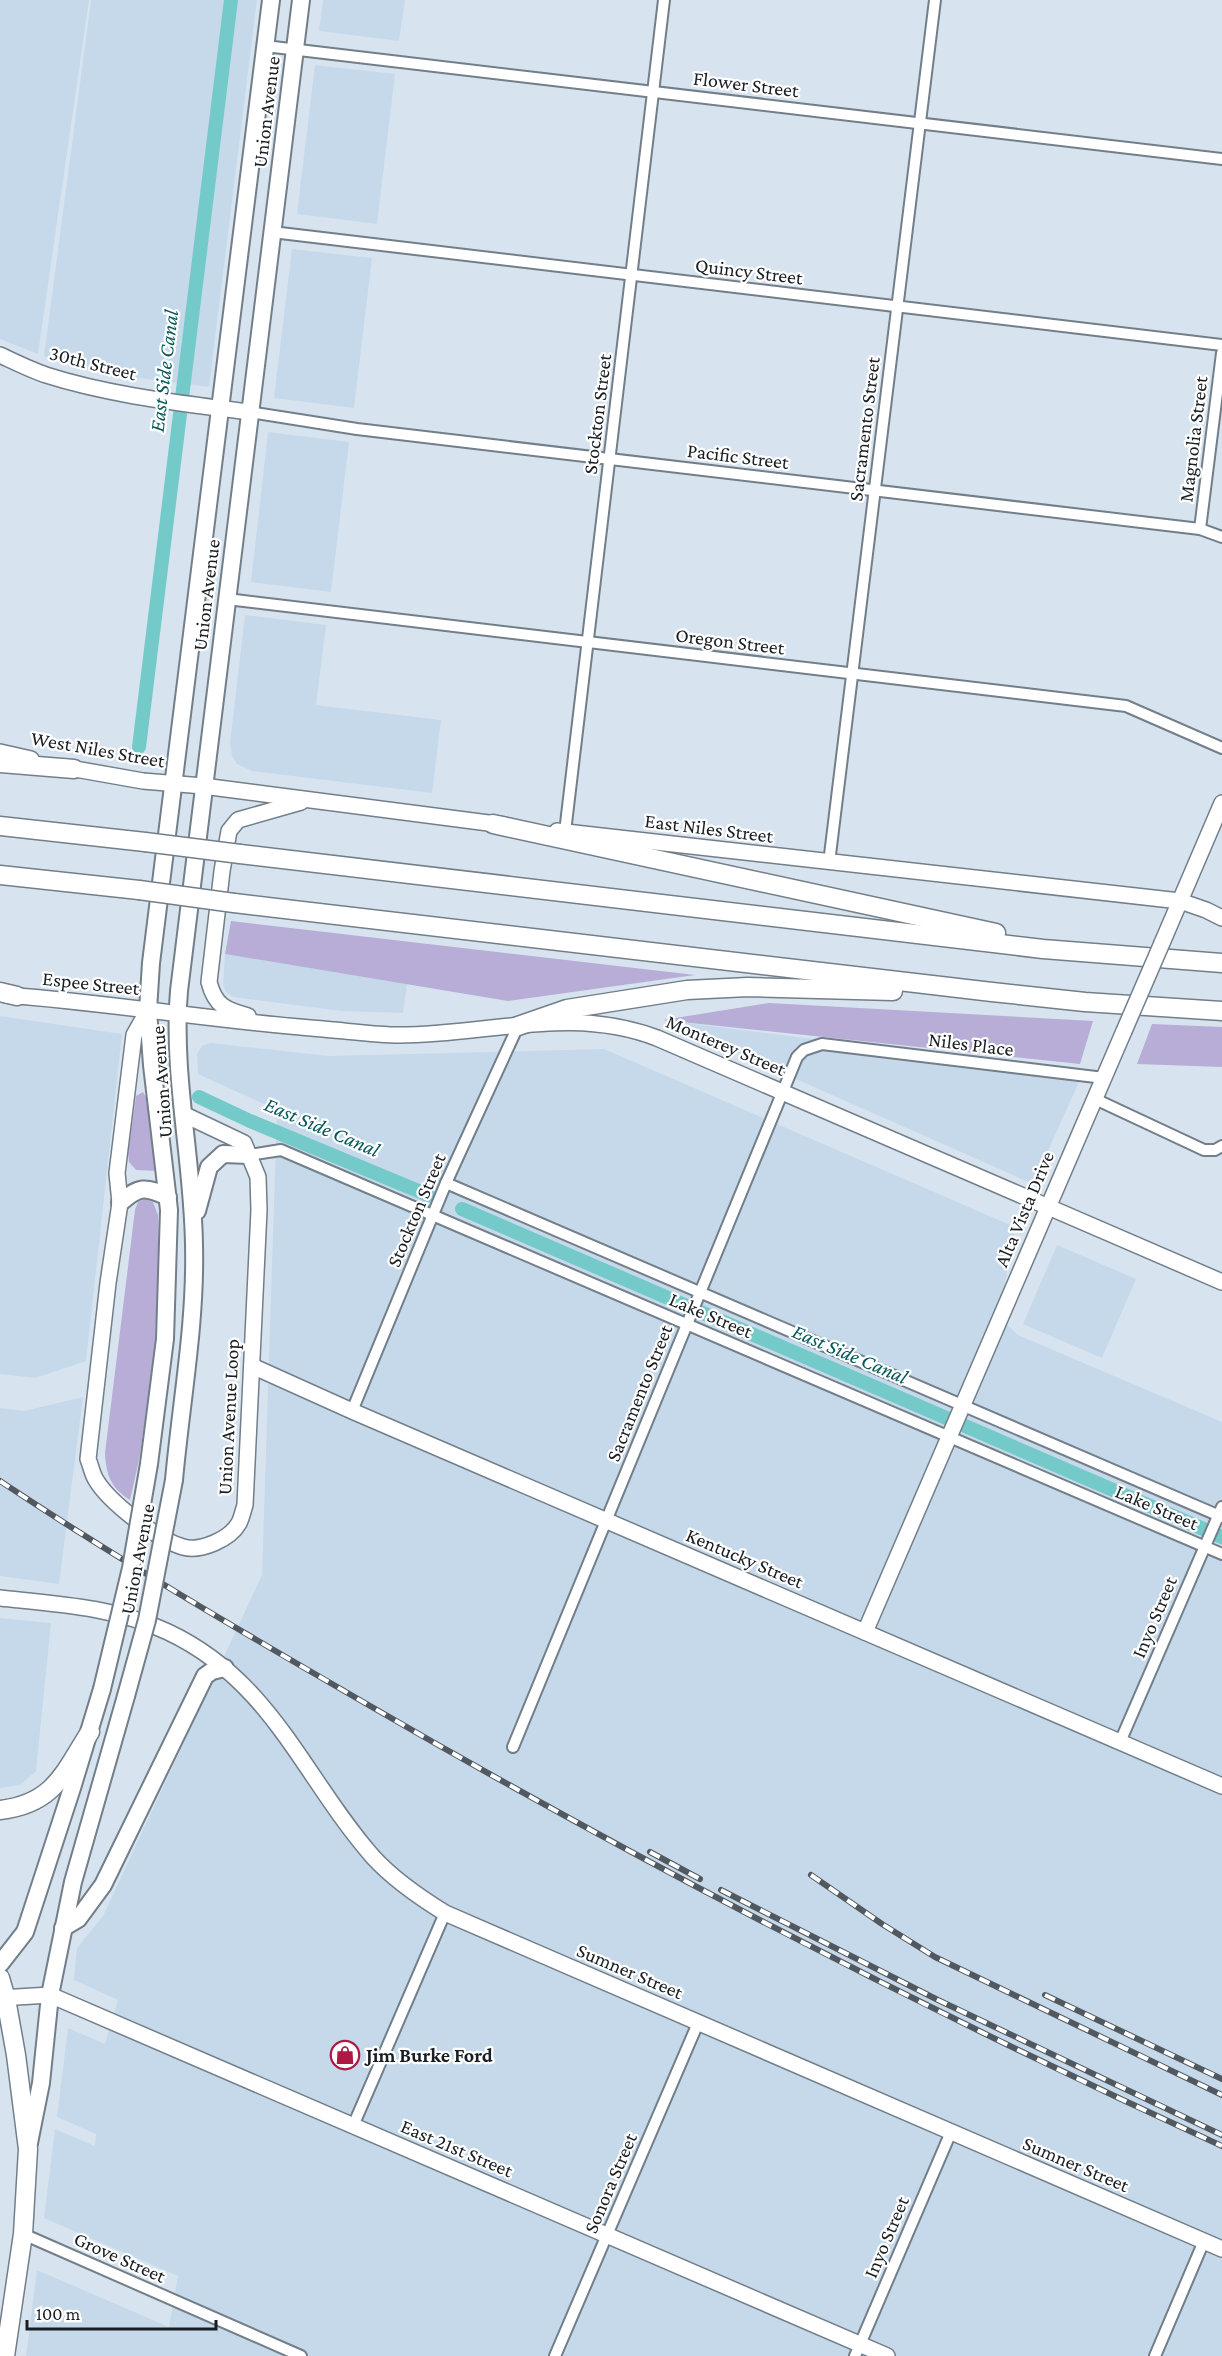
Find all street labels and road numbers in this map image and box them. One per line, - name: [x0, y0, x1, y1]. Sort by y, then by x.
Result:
- street label: Union Avenue: [248, 55, 284, 169]
- street label: Flower Street: [692, 67, 800, 101]
- street label: Quincy Street: [694, 253, 804, 290]
- street label: 30th Street: [47, 342, 139, 385]
- street label: Stockton Street: [579, 352, 615, 476]
- street label: Sacramento Street: [844, 355, 884, 503]
- street label: Magnolia Street: [1174, 374, 1213, 503]
- street label: Pacific Street: [686, 439, 790, 473]
- street label: Union Avenue: [188, 538, 224, 652]
- street label: Oregon Street: [674, 623, 786, 660]
- street label: West Niles Street: [29, 726, 167, 772]
- street label: East Niles Street: [644, 809, 775, 847]
- street label: Espee Street: [41, 967, 141, 1000]
- street label: Monterey Street: [662, 1010, 789, 1081]
- street label: Union Avenue: [146, 1025, 176, 1139]
- street label: Niles Place: [927, 1028, 1015, 1060]
- street label: Alta Vista Drive: [990, 1148, 1058, 1270]
- street label: Stockton Street: [382, 1150, 450, 1270]
- street label: Lake Street: [666, 1288, 756, 1342]
- street label: Sacramento Street: [602, 1321, 677, 1465]
- street label: Union Avenue Loop: [213, 1338, 244, 1496]
- street label: Lake Street: [1112, 1480, 1202, 1534]
- street label: Union Avenue: [115, 1502, 159, 1616]
- street label: Kentucky Street: [683, 1523, 807, 1594]
- street label: Inyo Street: [1127, 1573, 1182, 1661]
- street label: Sumner Street: [574, 1939, 687, 2003]
- street label: East 21st Street: [398, 2115, 517, 2182]
- street label: Sonora Street: [579, 2129, 641, 2236]
- street label: Sumner Street: [1020, 2132, 1133, 2196]
- street label: Inyo Street: [859, 2193, 914, 2281]
- street label: Grove Street: [71, 2227, 169, 2287]

